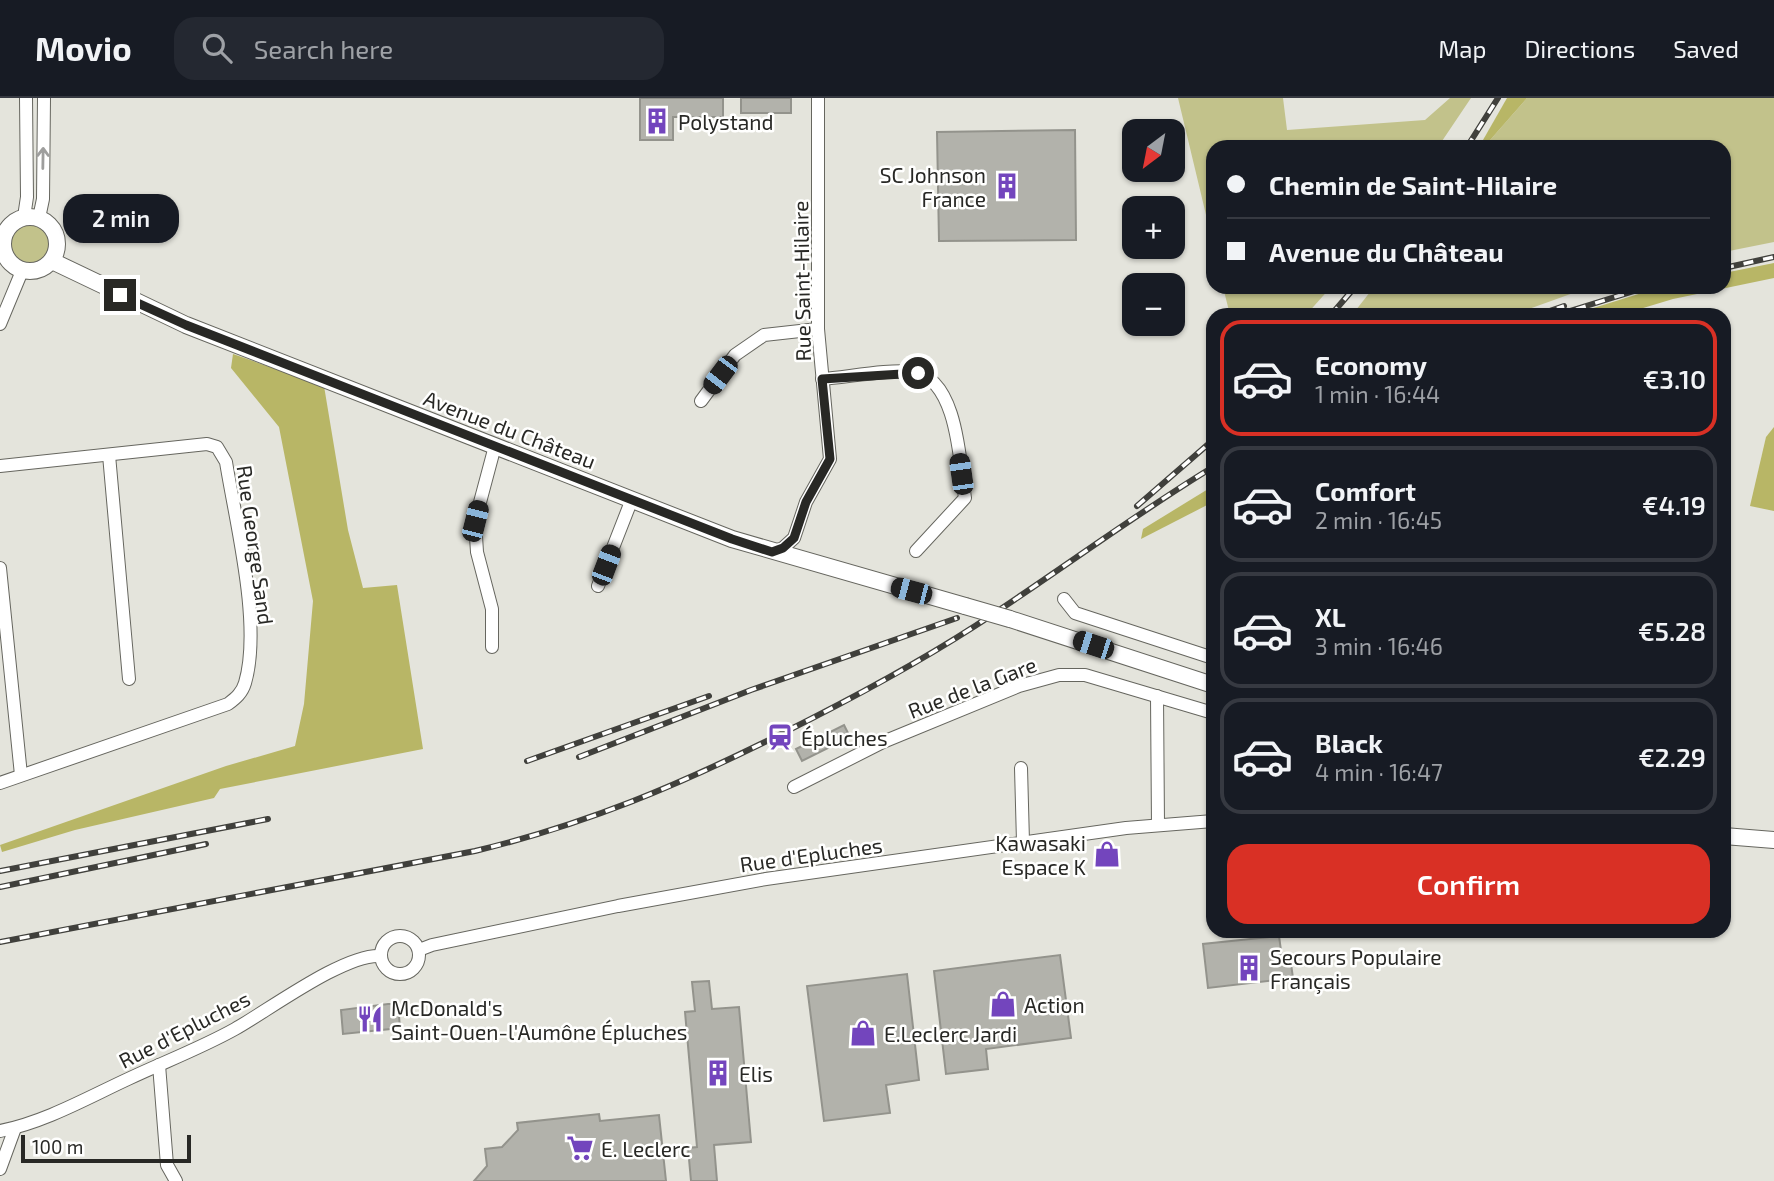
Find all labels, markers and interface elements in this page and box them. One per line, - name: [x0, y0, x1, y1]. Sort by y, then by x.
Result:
- search box: [174, 17, 664, 80]
- text: Movio: [35, 28, 132, 68]
- icon: search: [198, 29, 236, 67]
- text: Search here: [254, 33, 393, 64]
- text: Map: [1438, 34, 1486, 63]
- text: Directions: [1524, 34, 1635, 63]
- text: Saved: [1673, 34, 1739, 63]
- building icon: Polystand: [642, 106, 672, 136]
- place label: Polystand: [678, 109, 774, 134]
- north arrow: [1122, 119, 1185, 182]
- map controls: [1122, 119, 1185, 336]
- one-way arrow: [36, 147, 50, 170]
- place label: SC Johnson France: [880, 162, 986, 211]
- text: Chemin de Saint-Hilaire: [1269, 169, 1557, 200]
- building icon: SC Johnson France: [992, 171, 1022, 201]
- callout: 2 min: [62, 194, 178, 242]
- button: +: [1122, 196, 1185, 259]
- street label: Rue Saint-Hilaire: [787, 200, 815, 362]
- text: 2 min: [92, 204, 150, 232]
- text: Avenue du Château: [1269, 236, 1504, 267]
- button: −: [1122, 273, 1185, 336]
- route end: [104, 279, 136, 311]
- icon: car: [1231, 347, 1294, 410]
- text: Economy: [1315, 349, 1427, 380]
- car: [699, 352, 742, 398]
- route start: [902, 357, 934, 389]
- text: €3.10: [1643, 363, 1706, 394]
- text: 1 min · 16:44: [1315, 380, 1440, 408]
- street label: Avenue du Château: [420, 385, 600, 473]
- car: [948, 452, 975, 496]
- street label: Rue George Sand: [232, 464, 280, 626]
- icon: car: [1231, 473, 1294, 536]
- text: Comfort: [1315, 475, 1416, 506]
- text: €4.19: [1642, 489, 1706, 520]
- car: [460, 498, 491, 544]
- text: 2 min · 16:45: [1315, 506, 1442, 534]
- car: [589, 542, 624, 588]
- car: [888, 575, 935, 607]
- icon: car: [1231, 599, 1294, 662]
- text: XL: [1315, 601, 1346, 632]
- text: €5.28: [1638, 615, 1706, 646]
- car: [1070, 629, 1117, 661]
- text: 3 min · 16:46: [1315, 632, 1443, 660]
- street label: Rue de la Gare: [904, 651, 1040, 723]
- station icon: Épluches: [765, 722, 795, 752]
- place label: Épluches: [801, 725, 888, 750]
- icon: car: [1231, 725, 1294, 788]
- text: Black: [1315, 727, 1383, 758]
- text: €2.29: [1638, 741, 1706, 772]
- text: 4 min · 16:47: [1315, 758, 1443, 786]
- place label: Kawasaki Espace K: [995, 830, 1087, 879]
- street label: Rue d'Epluches: [738, 832, 884, 876]
- shop icon: Kawasaki Espace K: [1092, 839, 1122, 869]
- button: Confirm: [1227, 844, 1710, 924]
- place label: Secours Populaire Français: [1270, 944, 1442, 995]
- building icon: Secours Populaire Français: [1234, 953, 1264, 983]
- street label: Rue d'Epluches: [114, 985, 254, 1073]
- shop icon: Action: [988, 989, 1018, 1019]
- place label: Action: [1024, 992, 1085, 1017]
- place label: McDonald's Saint-Ouen-l'Aumône Épluches: [391, 995, 688, 1044]
- restaurant icon: McDonald's Saint-Ouen-l'Aumône Épluches: [355, 1004, 385, 1034]
- shop icon: E.Leclerc Jardi: [848, 1018, 878, 1048]
- place label: E.Leclerc Jardi: [884, 1021, 1017, 1046]
- building icon: Elis: [703, 1058, 733, 1088]
- place label: Elis: [739, 1061, 773, 1086]
- scale bar: [21, 1132, 191, 1164]
- supermarket icon: E. Leclerc: [565, 1133, 595, 1163]
- text: 100 m: [32, 1135, 83, 1158]
- place label: E. Leclerc: [601, 1136, 690, 1161]

